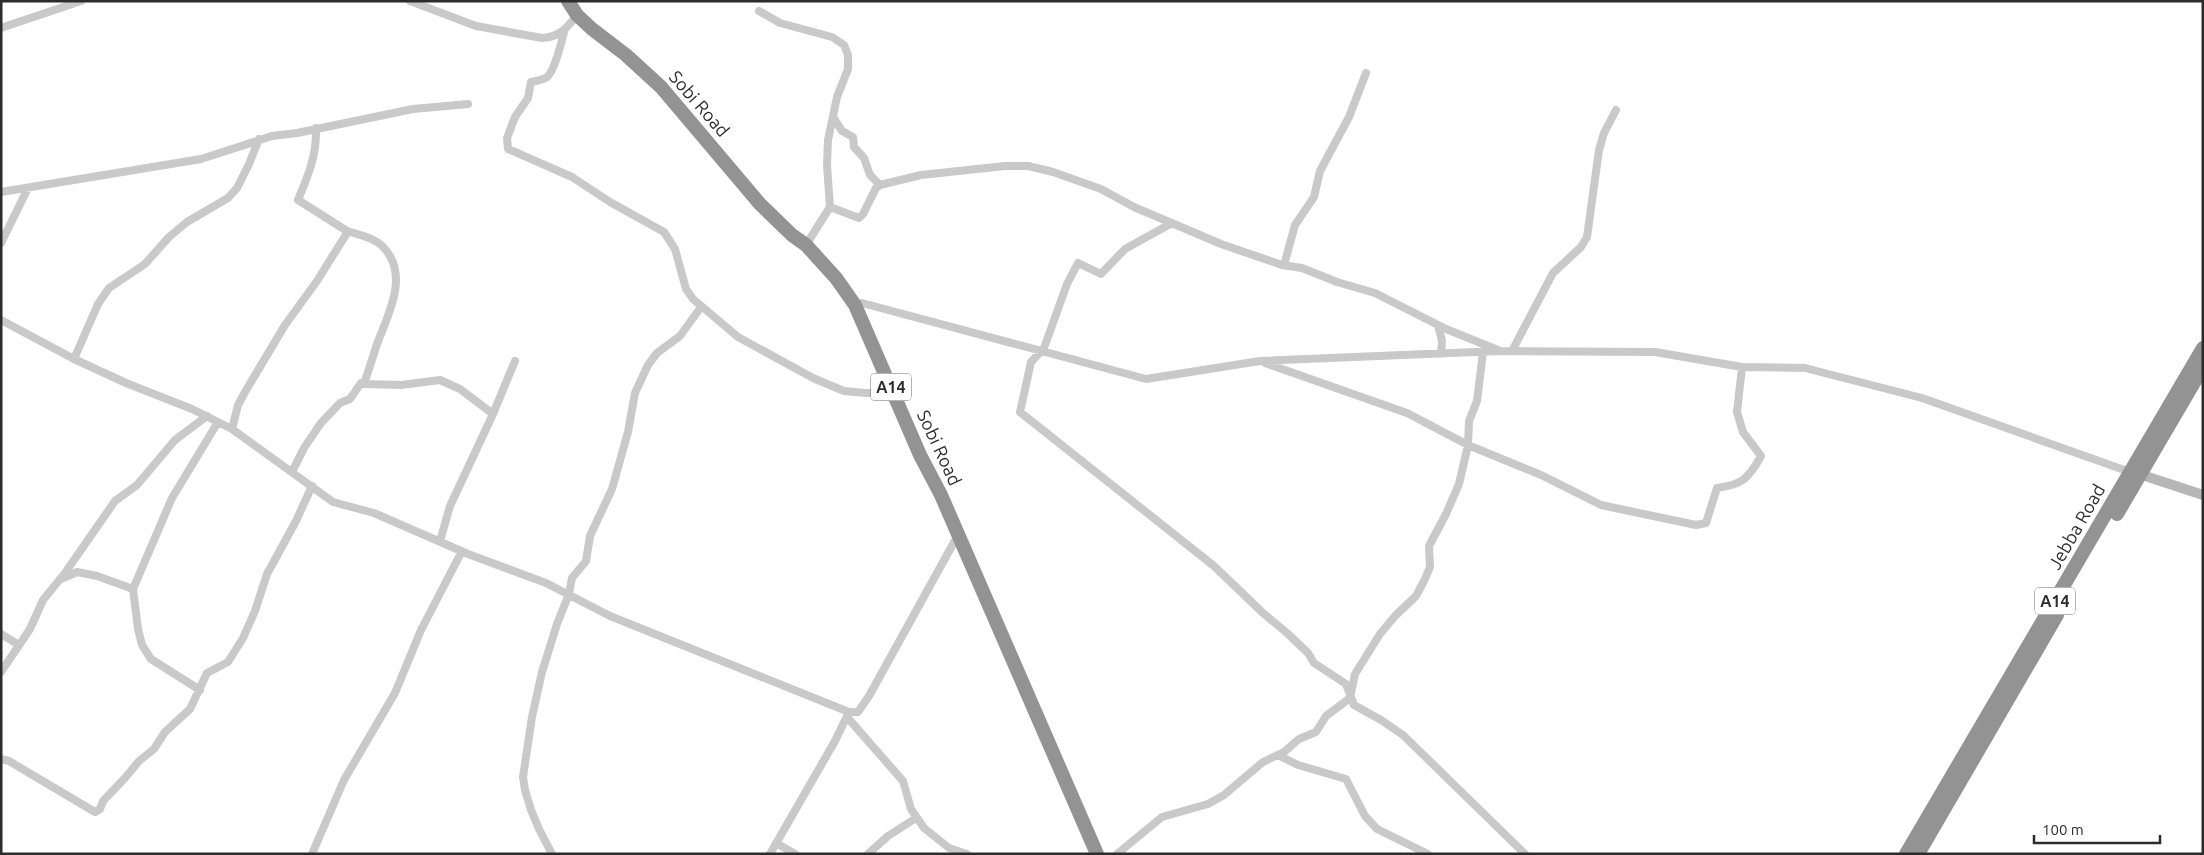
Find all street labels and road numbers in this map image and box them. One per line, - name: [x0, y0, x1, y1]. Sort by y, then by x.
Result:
- street label: Sobi Road: [666, 66, 734, 140]
- road number: A14: [871, 374, 911, 401]
- street label: Sobi Road: [914, 407, 966, 488]
- street label: Jebba Road: [2044, 480, 2108, 573]
- road number: A14: [2035, 588, 2075, 614]

